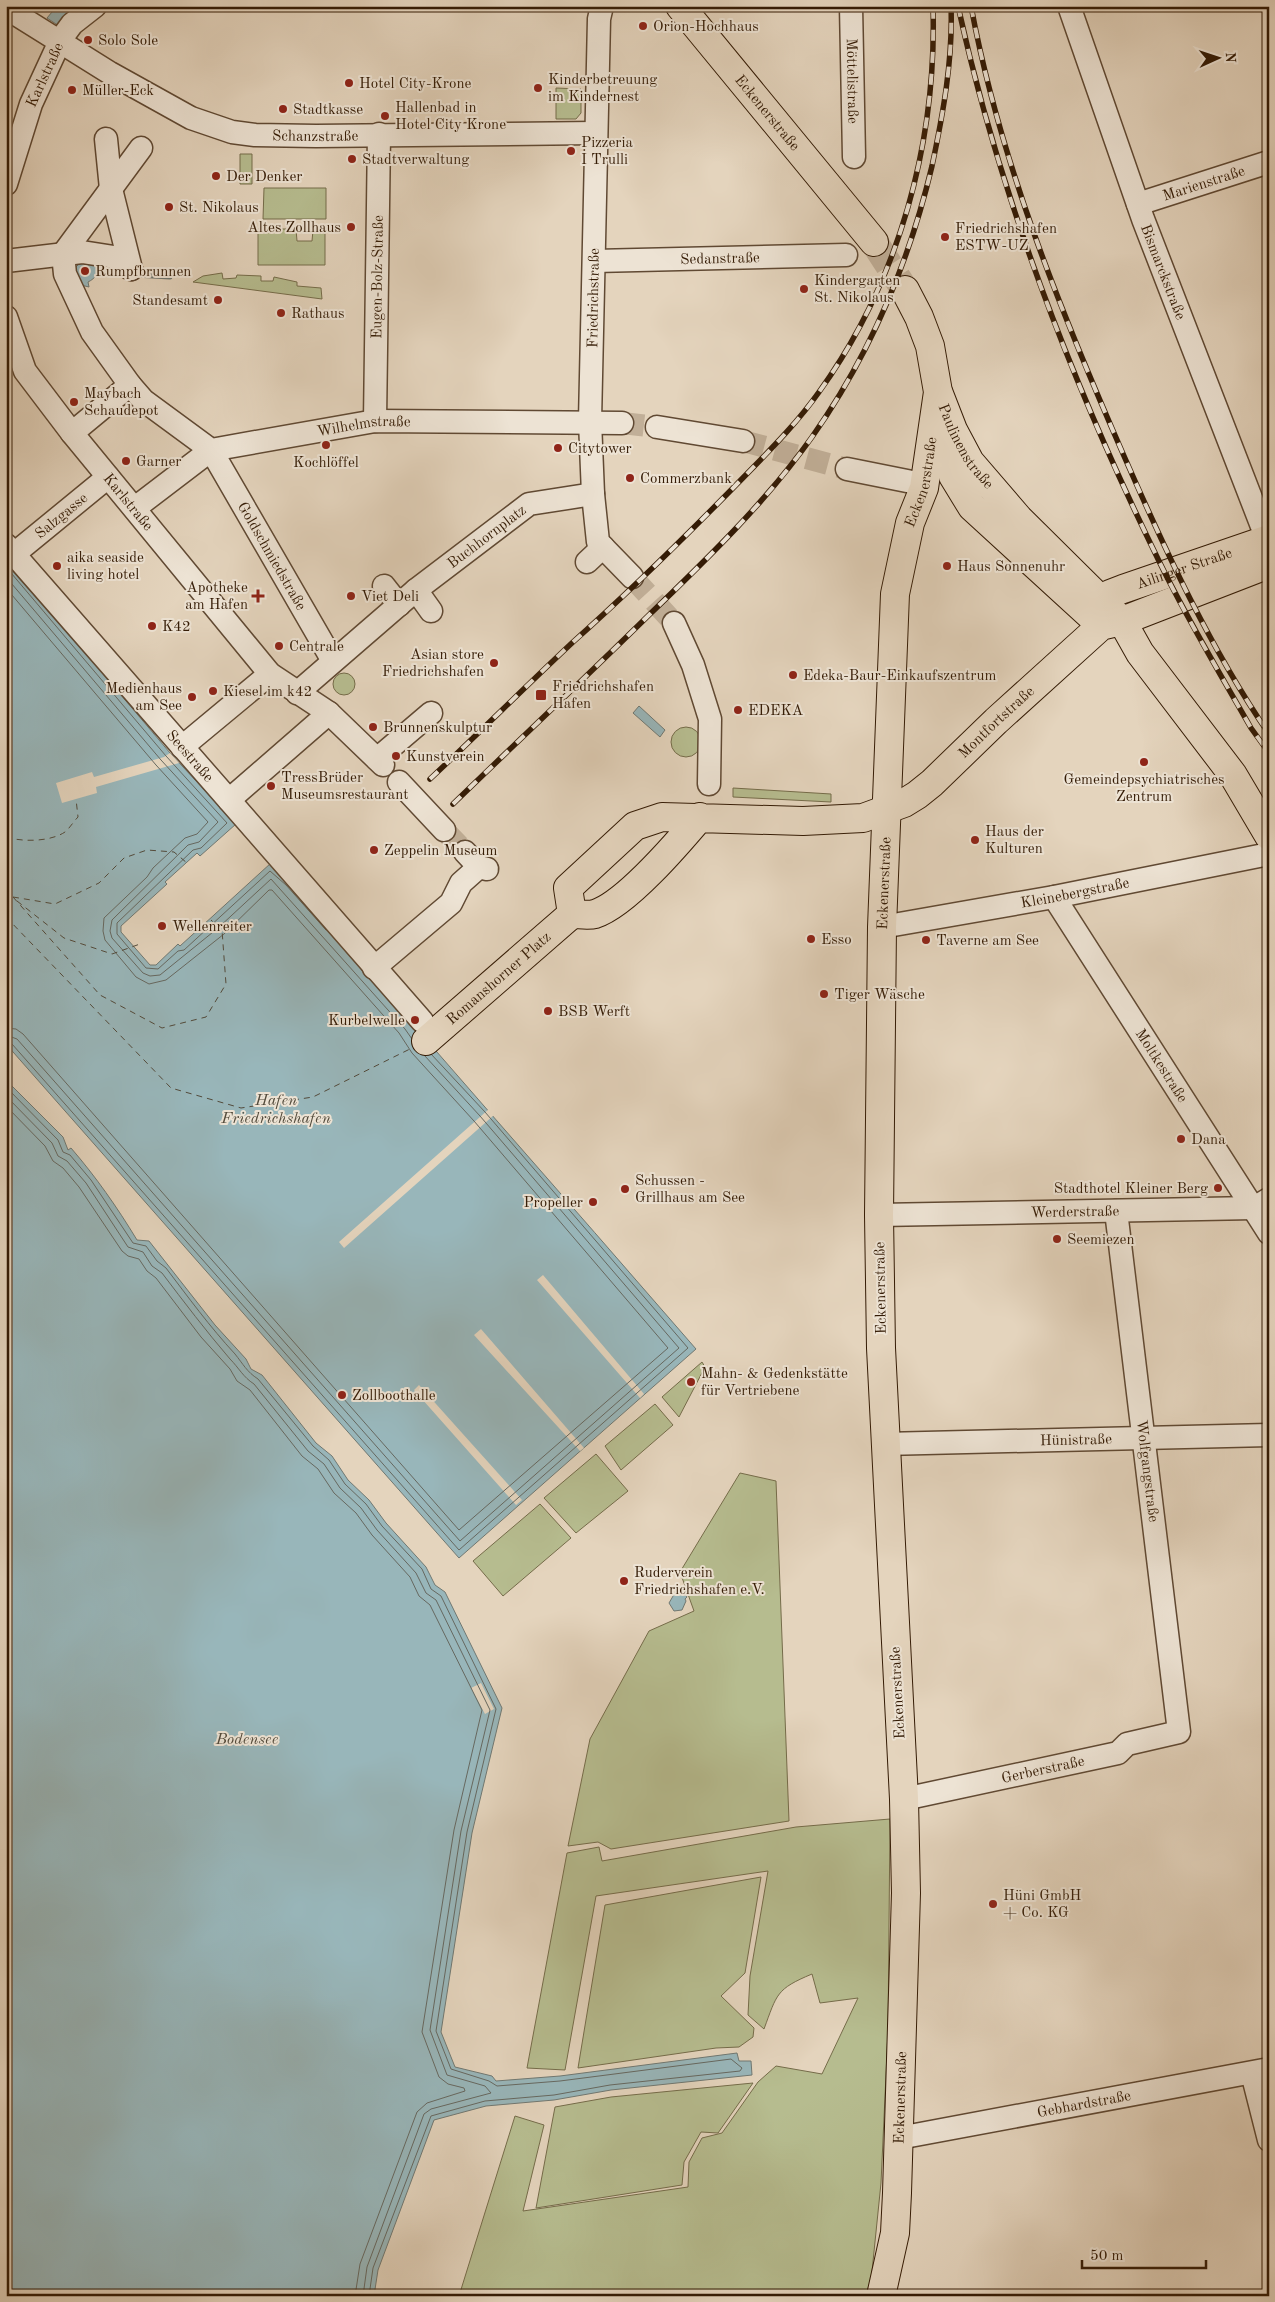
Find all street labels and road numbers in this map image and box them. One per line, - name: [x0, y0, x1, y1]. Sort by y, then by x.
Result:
- street label: Möttelistraße: [843, 38, 859, 124]
- street label: Karlstraße: [25, 41, 67, 110]
- street label: Eckenerstraße: [731, 73, 802, 154]
- street label: Schanzstraße: [272, 129, 359, 145]
- street label: Marienstraße: [1161, 164, 1247, 205]
- street label: Eugen-Bolz-Straße: [370, 215, 387, 339]
- street label: Bismarckstraße: [1137, 222, 1187, 322]
- street label: Friedrichstraße: [586, 248, 603, 348]
- street label: Sedanstraße: [680, 251, 760, 268]
- street label: Paulinenstraße: [935, 402, 996, 492]
- street label: Wilhelmstraße: [316, 415, 411, 440]
- street label: Eckenerstraße: [903, 436, 940, 530]
- street label: Karlstraße: [100, 471, 155, 534]
- street label: Salzgasse: [33, 491, 91, 542]
- street label: Goldschmiedstraße: [234, 500, 308, 613]
- street label: Buchhornplatz: [445, 503, 529, 572]
- street label: Ailinger Straße: [1135, 546, 1234, 593]
- street label: Montfortstraße: [956, 684, 1038, 762]
- street label: Seestraße: [163, 728, 216, 786]
- street label: Eckenerstraße: [876, 837, 895, 930]
- street label: Kleinebergstraße: [1020, 876, 1131, 912]
- street label: Romanshorner Platz: [444, 930, 554, 1028]
- street label: Moltkestraße: [1132, 1027, 1190, 1106]
- street label: Werderstraße: [1031, 1205, 1120, 1221]
- street label: Eckenerstraße: [873, 1241, 890, 1335]
- street label: Wolfgangstraße: [1133, 1419, 1160, 1523]
- street label: Hünistraße: [1040, 1433, 1112, 1449]
- street label: Eckenerstraße: [889, 1646, 908, 1740]
- street label: Gerberstraße: [1000, 1754, 1086, 1787]
- street label: Eckenerstraße: [892, 2051, 910, 2144]
- street label: Gebhardstraße: [1036, 2089, 1132, 2121]

